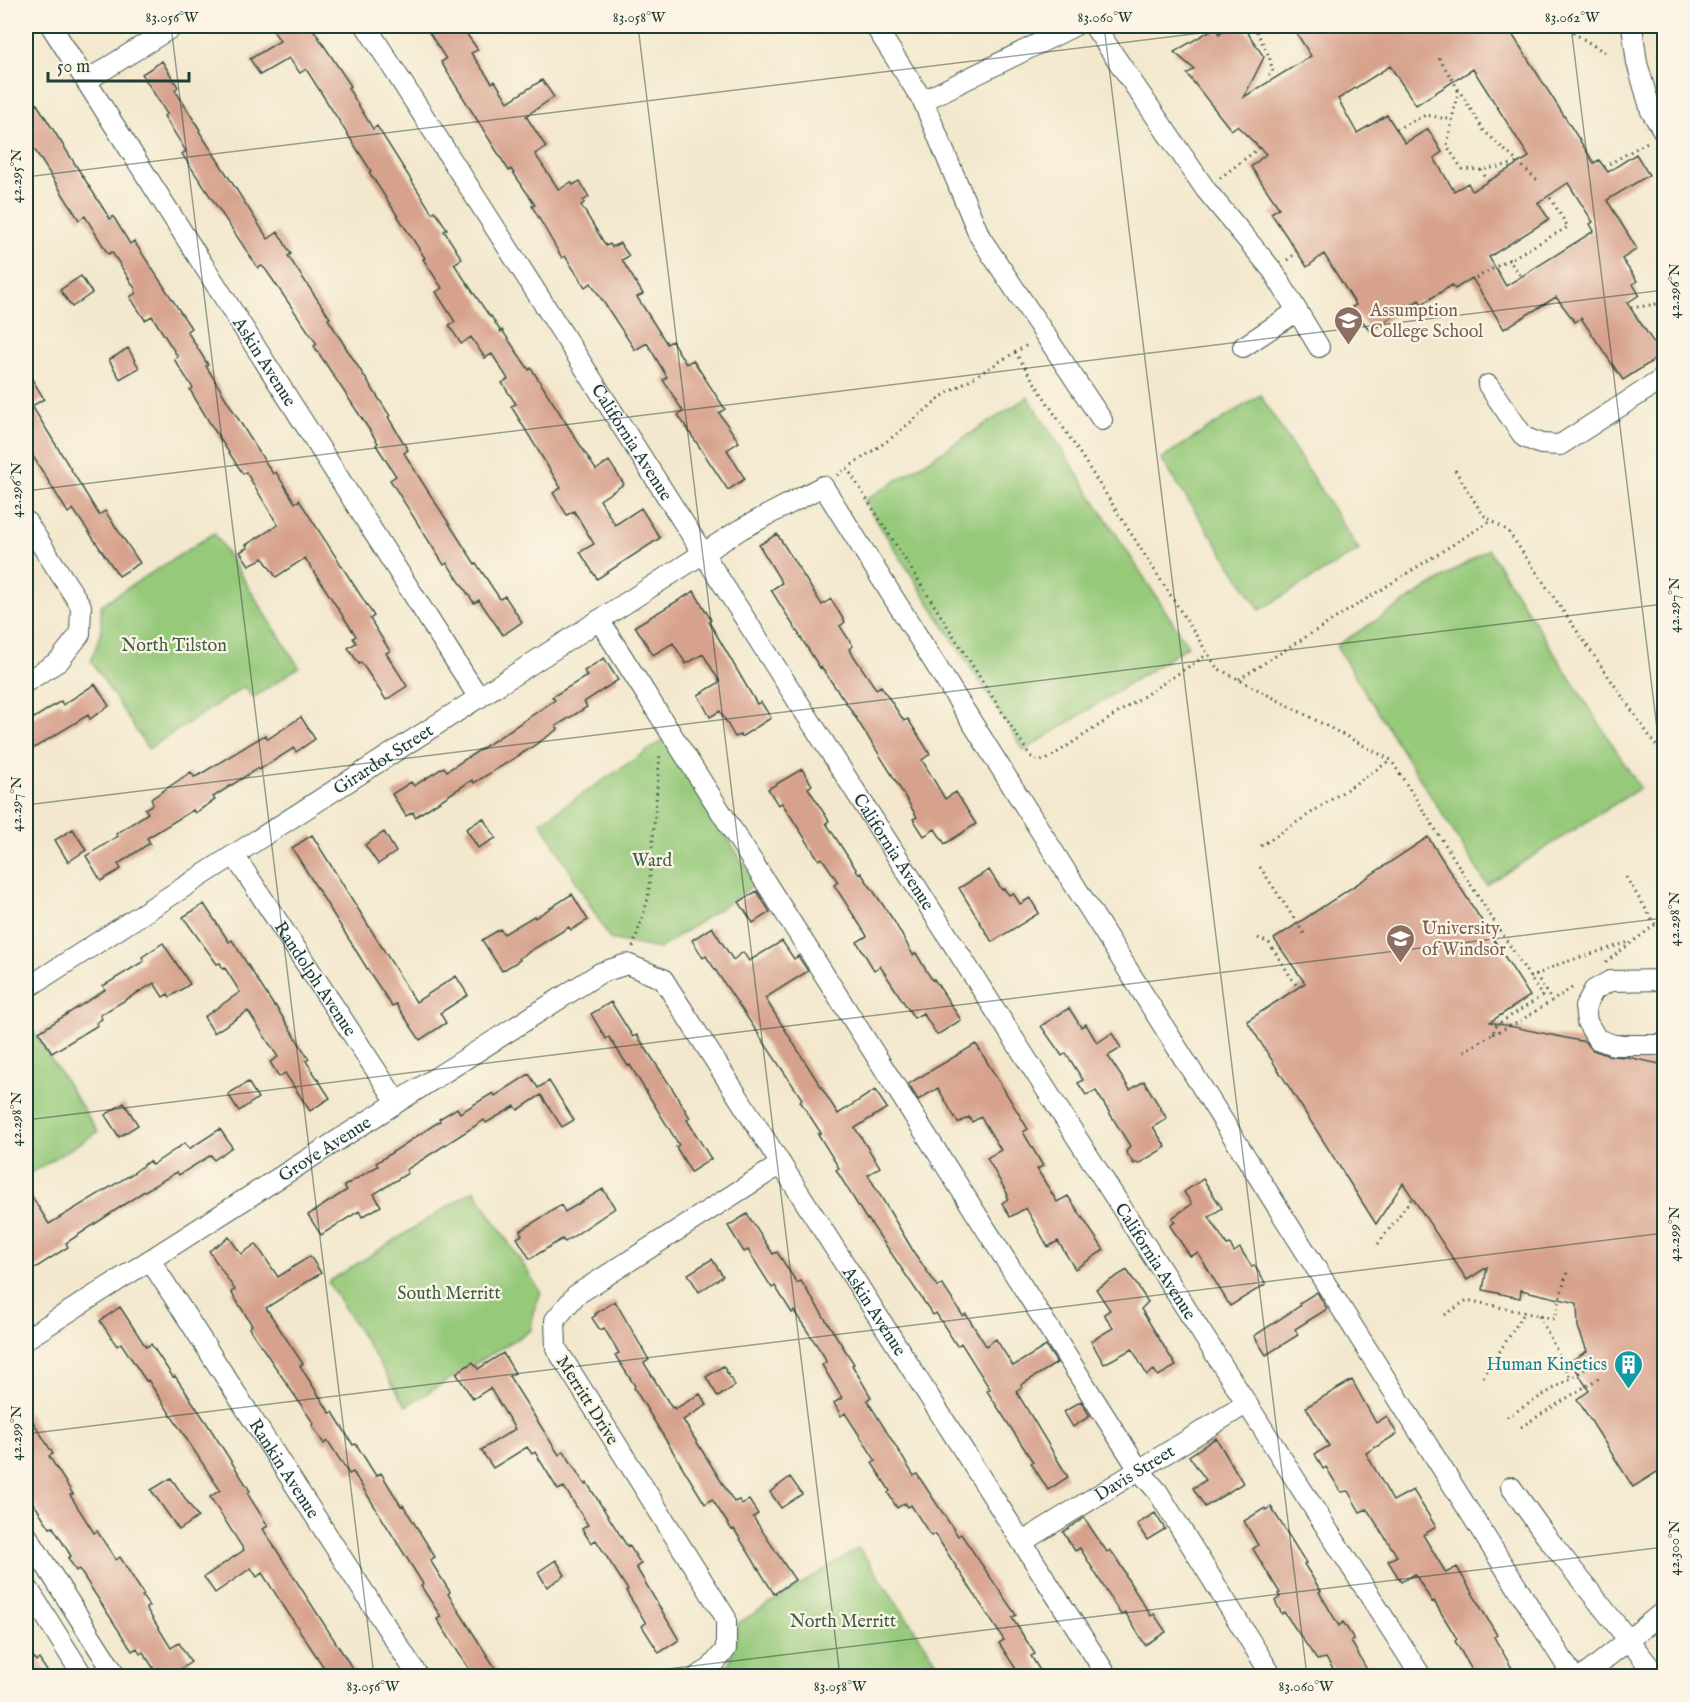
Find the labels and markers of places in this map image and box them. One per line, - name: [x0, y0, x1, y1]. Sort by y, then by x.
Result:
- place label: Assumption College School: [1369, 300, 1483, 344]
- school or university icon: Assumption College School: [1333, 304, 1365, 346]
- place label: University of Windsor: [1422, 918, 1506, 962]
- school or university icon: University of Windsor: [1385, 922, 1417, 964]
- building icon: Human Kinetics: [1612, 1348, 1644, 1390]
- place label: Human Kinetics: [1487, 1354, 1607, 1377]

